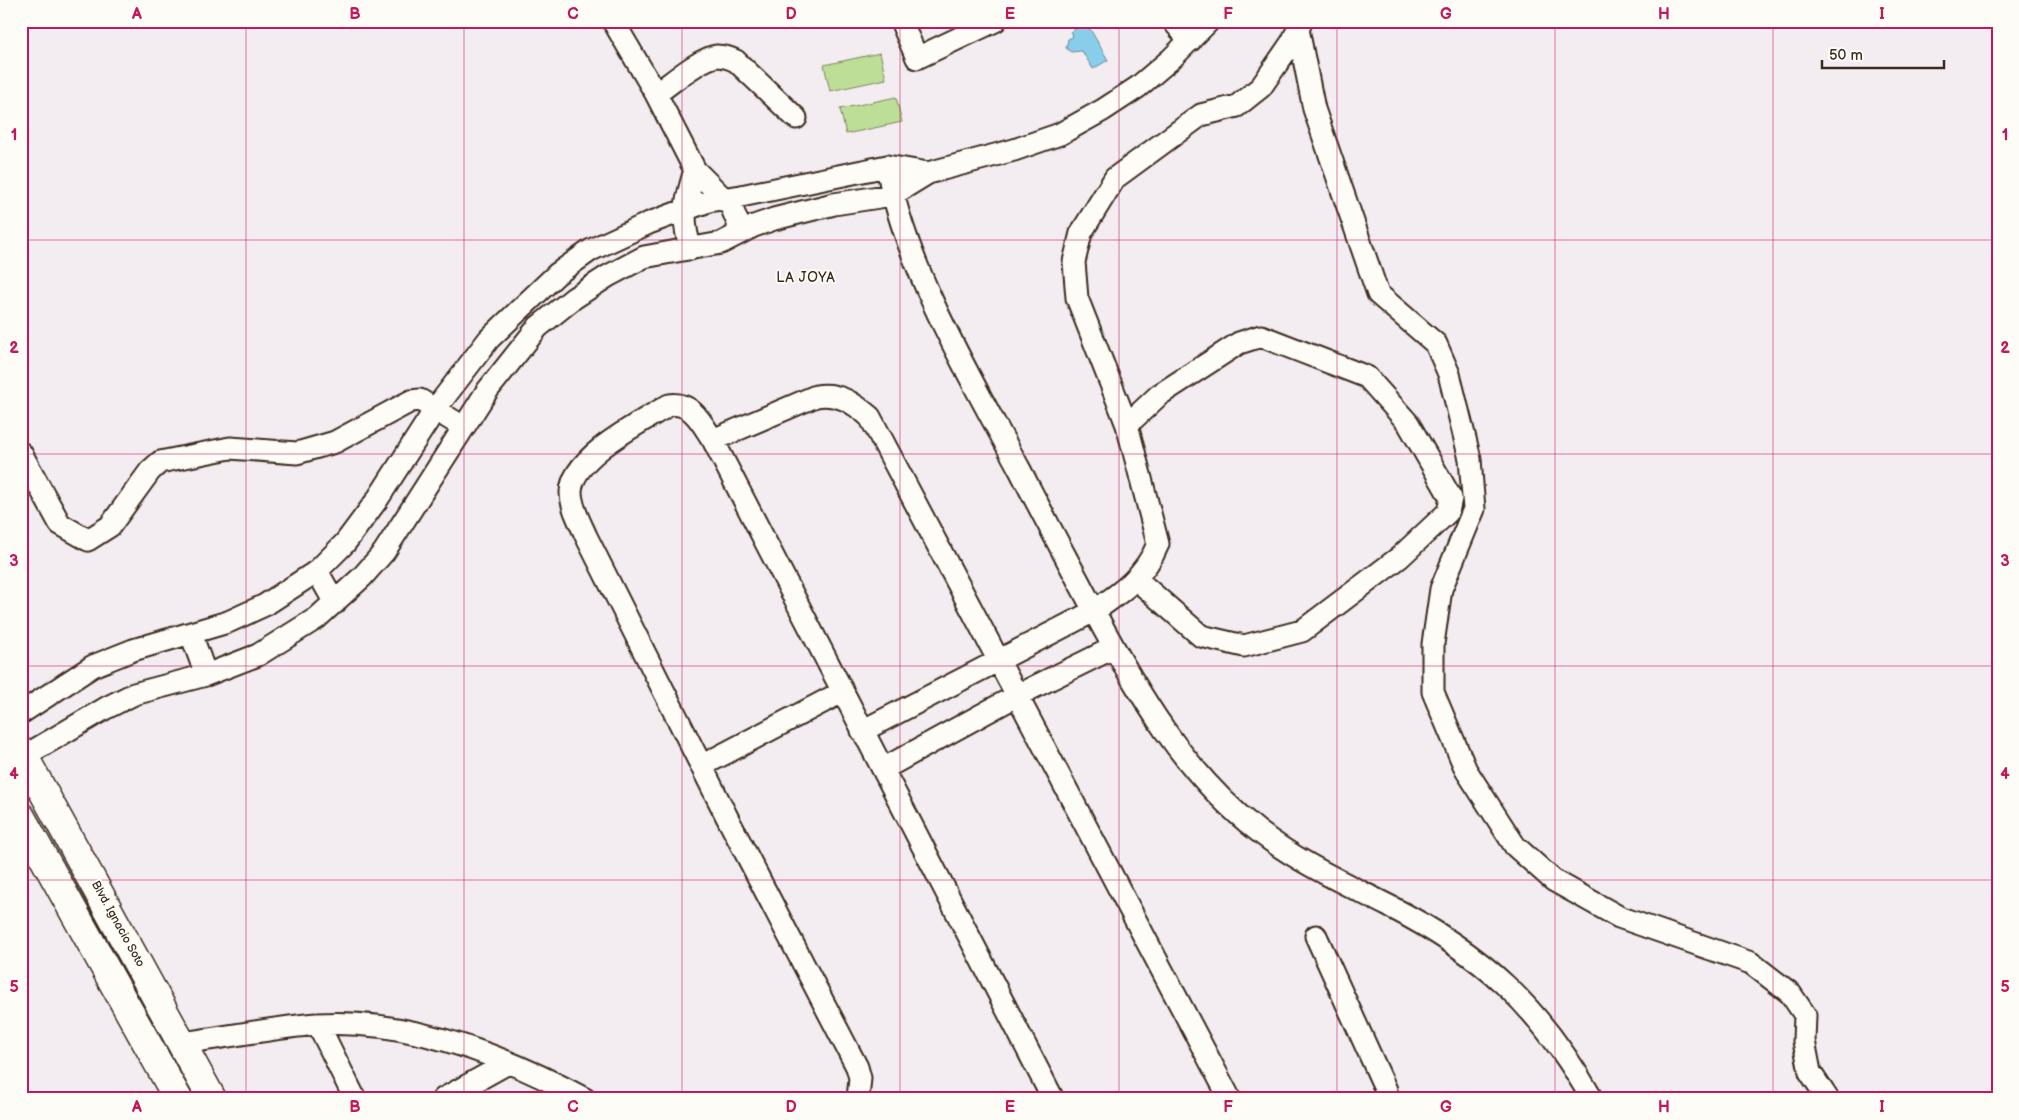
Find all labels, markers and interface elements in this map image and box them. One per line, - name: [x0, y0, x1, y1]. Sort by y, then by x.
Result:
- text: A: [131, 5, 142, 24]
- text: B: [349, 5, 361, 24]
- text: C: [567, 5, 579, 24]
- text: D: [785, 5, 797, 24]
- text: E: [1005, 5, 1015, 24]
- text: F: [1223, 5, 1233, 24]
- text: G: [1440, 5, 1452, 24]
- text: H: [1658, 5, 1670, 24]
- text: I: [1879, 5, 1885, 24]
- scale bar: [1822, 38, 1944, 70]
- text: 50 m: [1829, 46, 1863, 65]
- text: 1: [11, 126, 17, 145]
- text: 1: [2002, 126, 2008, 145]
- district label: LA JOYA: [776, 269, 836, 286]
- text: 2: [9, 339, 19, 358]
- text: 2: [2000, 339, 2010, 358]
- text: 3: [9, 552, 19, 571]
- text: 3: [2000, 552, 2010, 571]
- text: 4: [9, 765, 19, 784]
- text: 4: [2000, 765, 2010, 784]
- street label: Blvd. Ignacio Soto: [88, 878, 148, 970]
- text: 5: [9, 978, 19, 997]
- text: 5: [2000, 978, 2010, 997]
- text: A: [131, 1098, 142, 1117]
- text: B: [349, 1098, 361, 1117]
- text: C: [567, 1098, 579, 1117]
- text: D: [785, 1098, 797, 1117]
- text: E: [1005, 1098, 1015, 1117]
- text: F: [1223, 1098, 1233, 1117]
- text: G: [1440, 1098, 1452, 1117]
- text: H: [1658, 1098, 1670, 1117]
- text: I: [1879, 1098, 1885, 1117]

